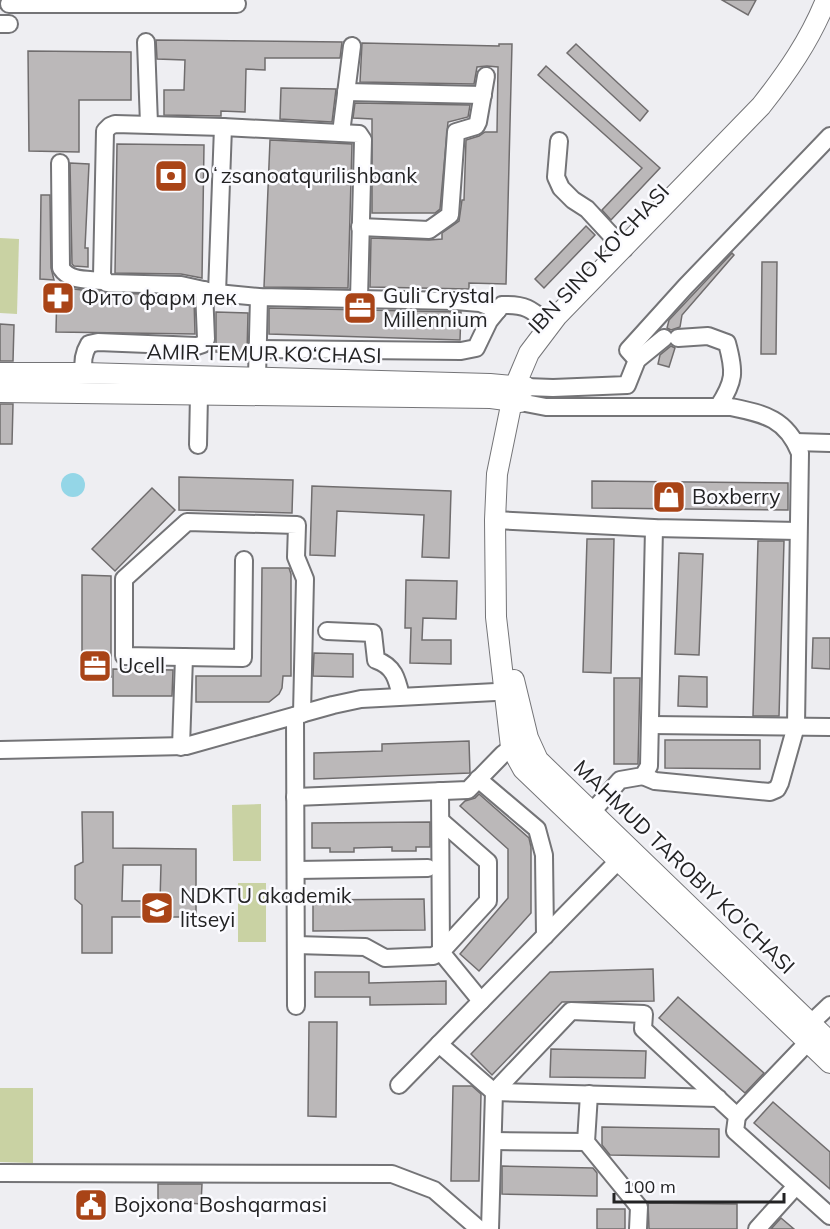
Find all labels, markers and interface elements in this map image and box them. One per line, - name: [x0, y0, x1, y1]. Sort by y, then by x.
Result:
- bank icon: Oʻzsanoatqurilishbank: [153, 158, 189, 194]
- place label: Oʻzsanoatqurilishbank: [194, 162, 417, 188]
- street label: IBN SINO KO'CHASI: [522, 178, 674, 338]
- pharmacy icon: Фито фарм лек: [40, 280, 76, 316]
- place label: Guli Crystal Millennium: [383, 282, 495, 332]
- place label: Фито фарм лек: [81, 284, 237, 310]
- office icon: Guli Crystal Millennium: [342, 290, 378, 326]
- street label: AMIR TEMUR KO‘CHASI: [146, 338, 382, 368]
- shop icon: Boxberry: [651, 479, 687, 515]
- place label: Boxberry: [692, 483, 780, 509]
- office icon: Ucell: [77, 648, 113, 684]
- place label: Ucell: [118, 652, 165, 678]
- street label: MAHMUD TAROBIY KO'CHASI: [569, 754, 801, 979]
- place label: NDKTU akademik litseyi: [180, 882, 352, 932]
- school or university icon: NDKTU akademik litseyi: [139, 890, 175, 926]
- scale bar: [614, 1166, 784, 1204]
- text: 100 m: [623, 1175, 676, 1198]
- public building icon: Bojxona Boshqarmasi: [73, 1187, 109, 1223]
- place label: Bojxona Boshqarmasi: [114, 1191, 327, 1217]

